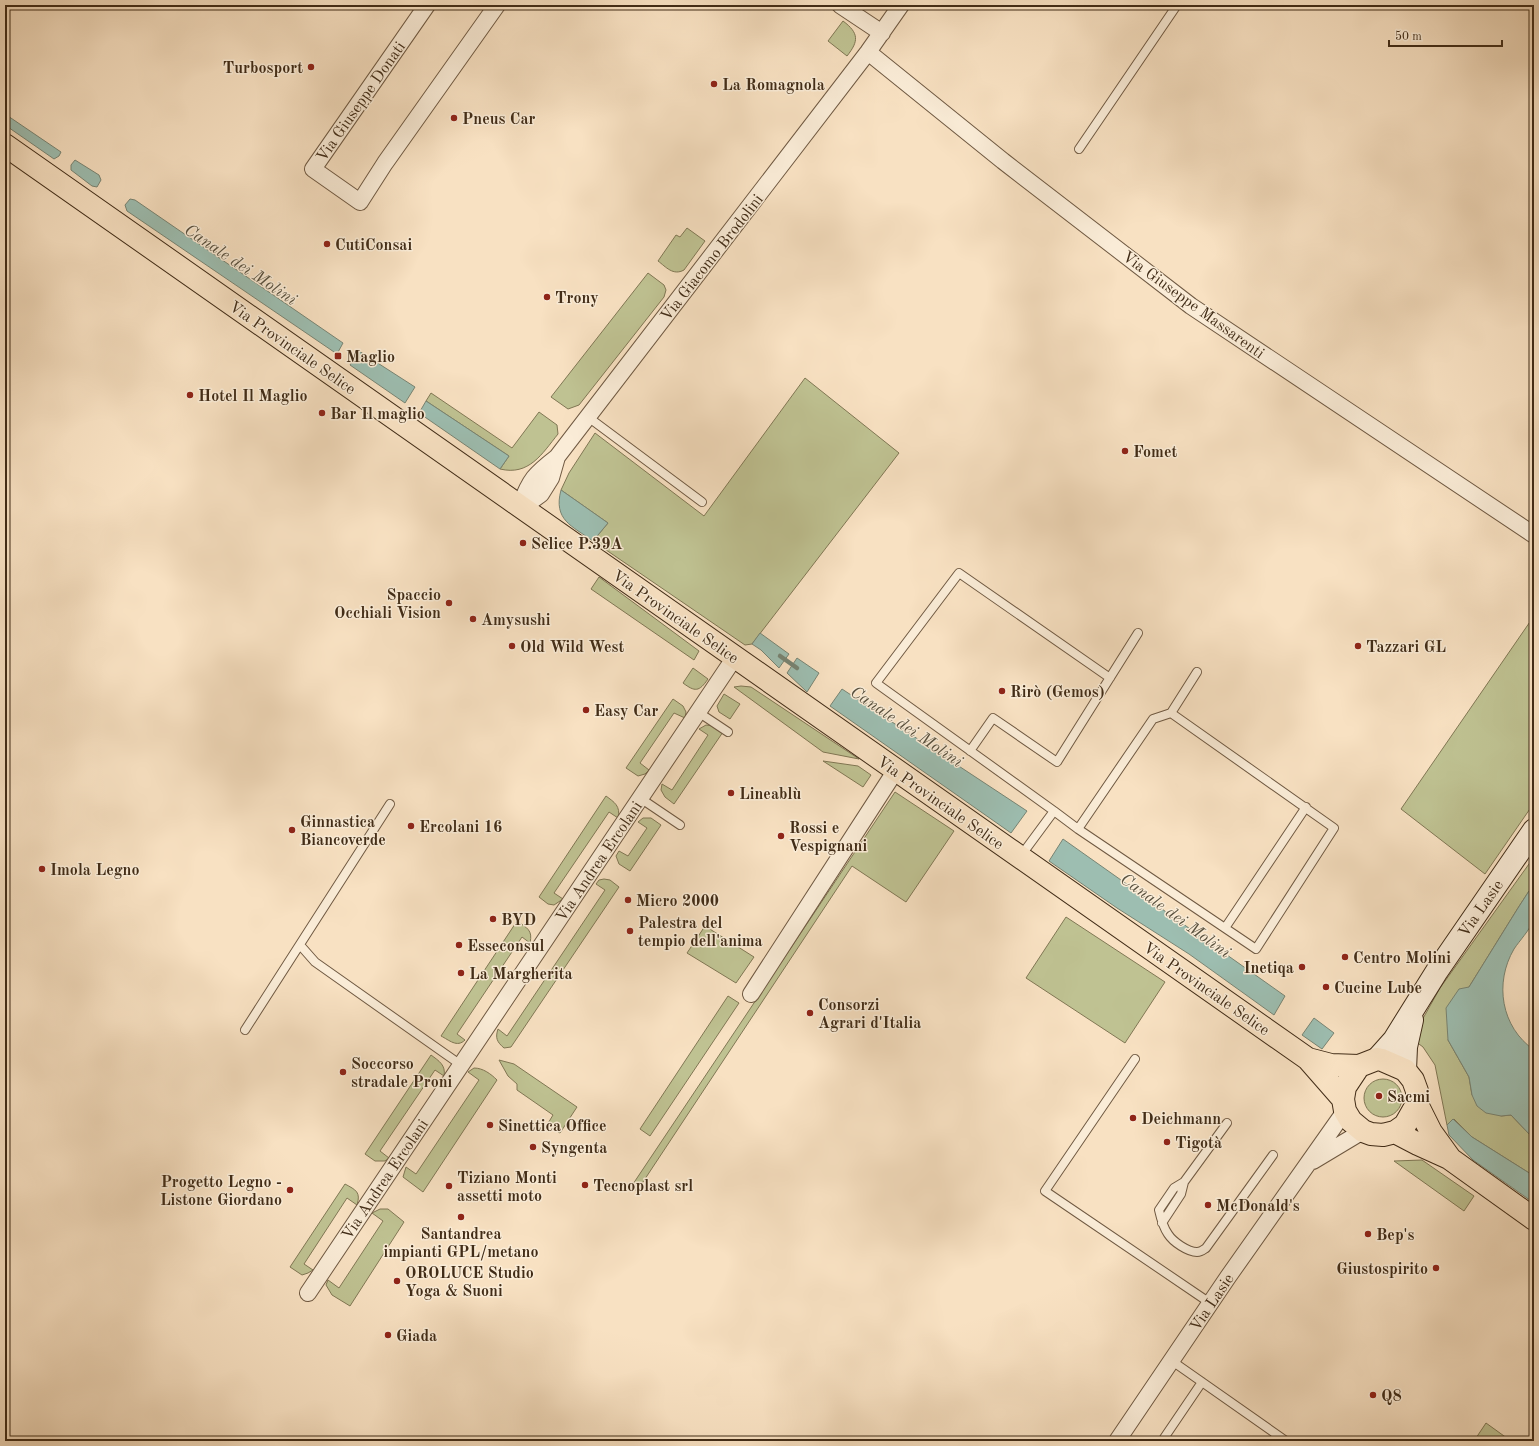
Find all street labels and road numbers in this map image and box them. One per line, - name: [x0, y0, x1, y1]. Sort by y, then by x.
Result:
- street label: Via Giuseppe Donati: [314, 39, 409, 165]
- street label: Via Giacomo Brodolini: [658, 192, 767, 324]
- street label: Via Giuseppe Massarenti: [1119, 249, 1267, 362]
- street label: Via Provinciale Selice: [226, 299, 358, 398]
- street label: Via Provinciale Selice: [609, 568, 741, 667]
- street label: Via Provinciale Selice: [874, 754, 1006, 853]
- street label: Via Andrea Ercolani: [553, 799, 646, 925]
- street label: Via Lasie: [1456, 878, 1507, 941]
- street label: Via Provinciale Selice: [1140, 940, 1272, 1039]
- street label: Via Andrea Ercolani: [339, 1117, 432, 1243]
- street label: Via Lasie: [1188, 1271, 1238, 1335]

